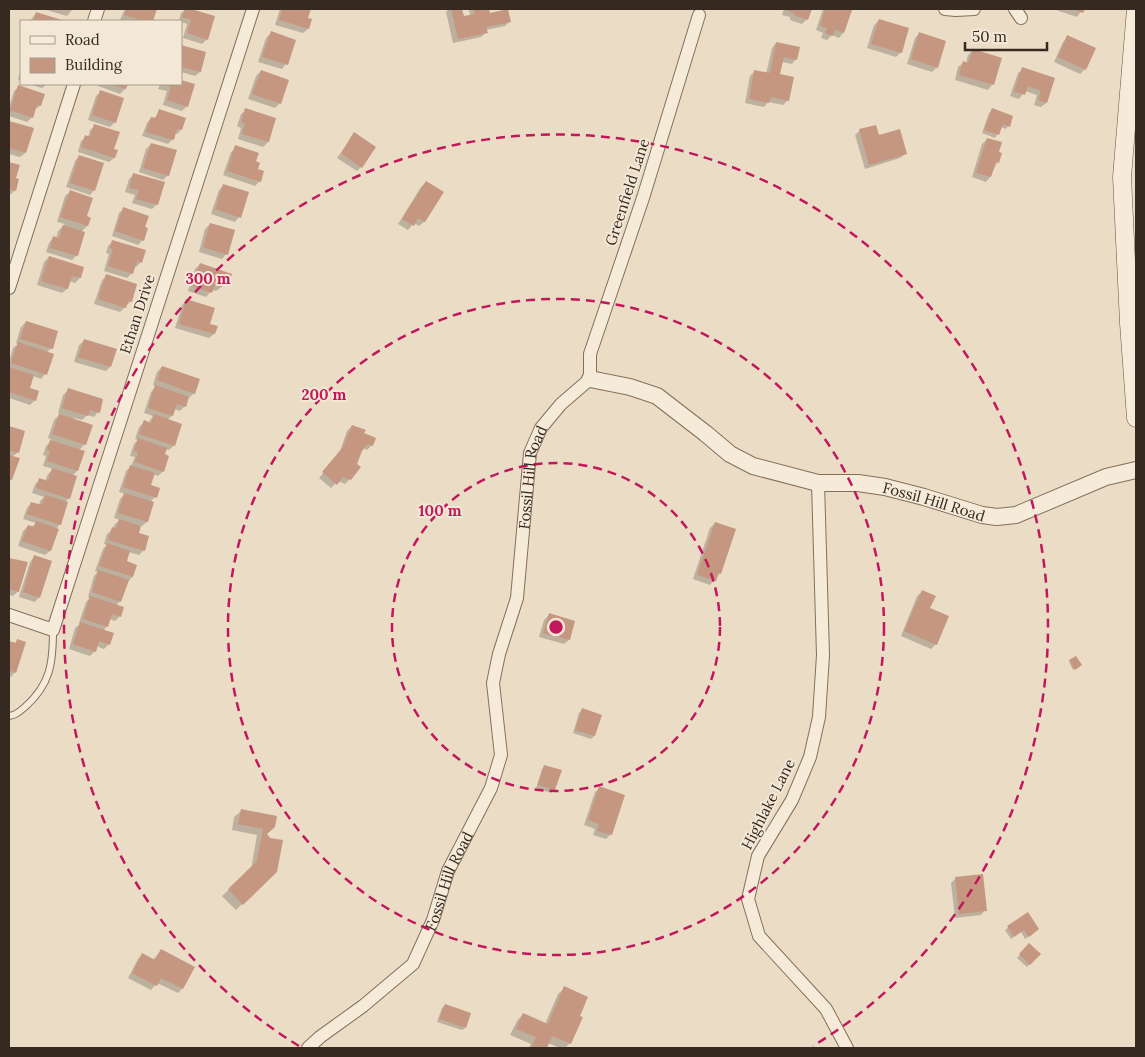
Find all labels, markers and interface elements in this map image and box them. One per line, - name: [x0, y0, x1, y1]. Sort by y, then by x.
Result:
- legend: [20, 20, 182, 85]
- scale bar: [965, 20, 1048, 52]
- text: 50 m: [972, 27, 1007, 46]
- text: Road: [65, 30, 100, 49]
- text: Building: [65, 55, 123, 74]
- street label: Greenfield Lane: [601, 136, 653, 248]
- text: 300 m: [185, 269, 231, 288]
- street label: Ethan Drive: [115, 272, 159, 356]
- text: 200 m: [302, 385, 347, 404]
- street label: Fossil Hill Road: [514, 422, 551, 530]
- street label: Fossil Hill Road: [881, 477, 988, 525]
- text: 100 m: [419, 501, 462, 520]
- centre of rings: [547, 618, 565, 636]
- street label: Highlake Lane: [737, 755, 799, 853]
- street label: Fossil Hill Road: [420, 828, 477, 934]

